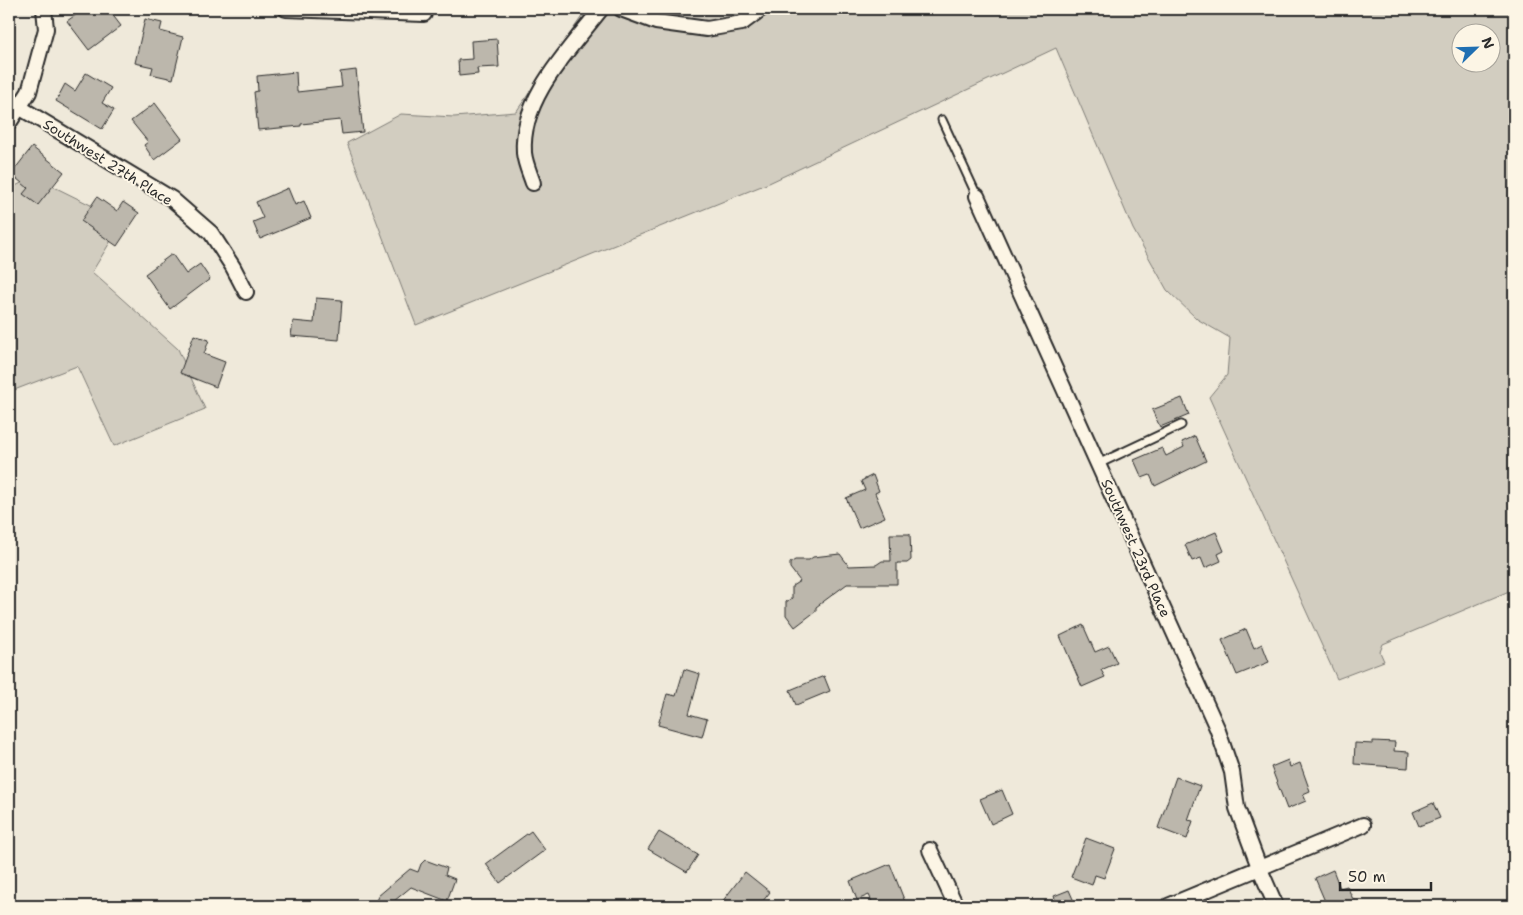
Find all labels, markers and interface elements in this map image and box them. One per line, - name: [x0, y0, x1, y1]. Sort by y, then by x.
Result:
- north arrow: [1450, 22, 1500, 72]
- text: N: [1478, 34, 1498, 52]
- street label: Southwest 27th Place: [40, 115, 176, 209]
- street label: Southwest 23rd Place: [1097, 476, 1175, 620]
- scale bar: [1340, 860, 1432, 892]
- text: 50 m: [1348, 867, 1386, 887]

